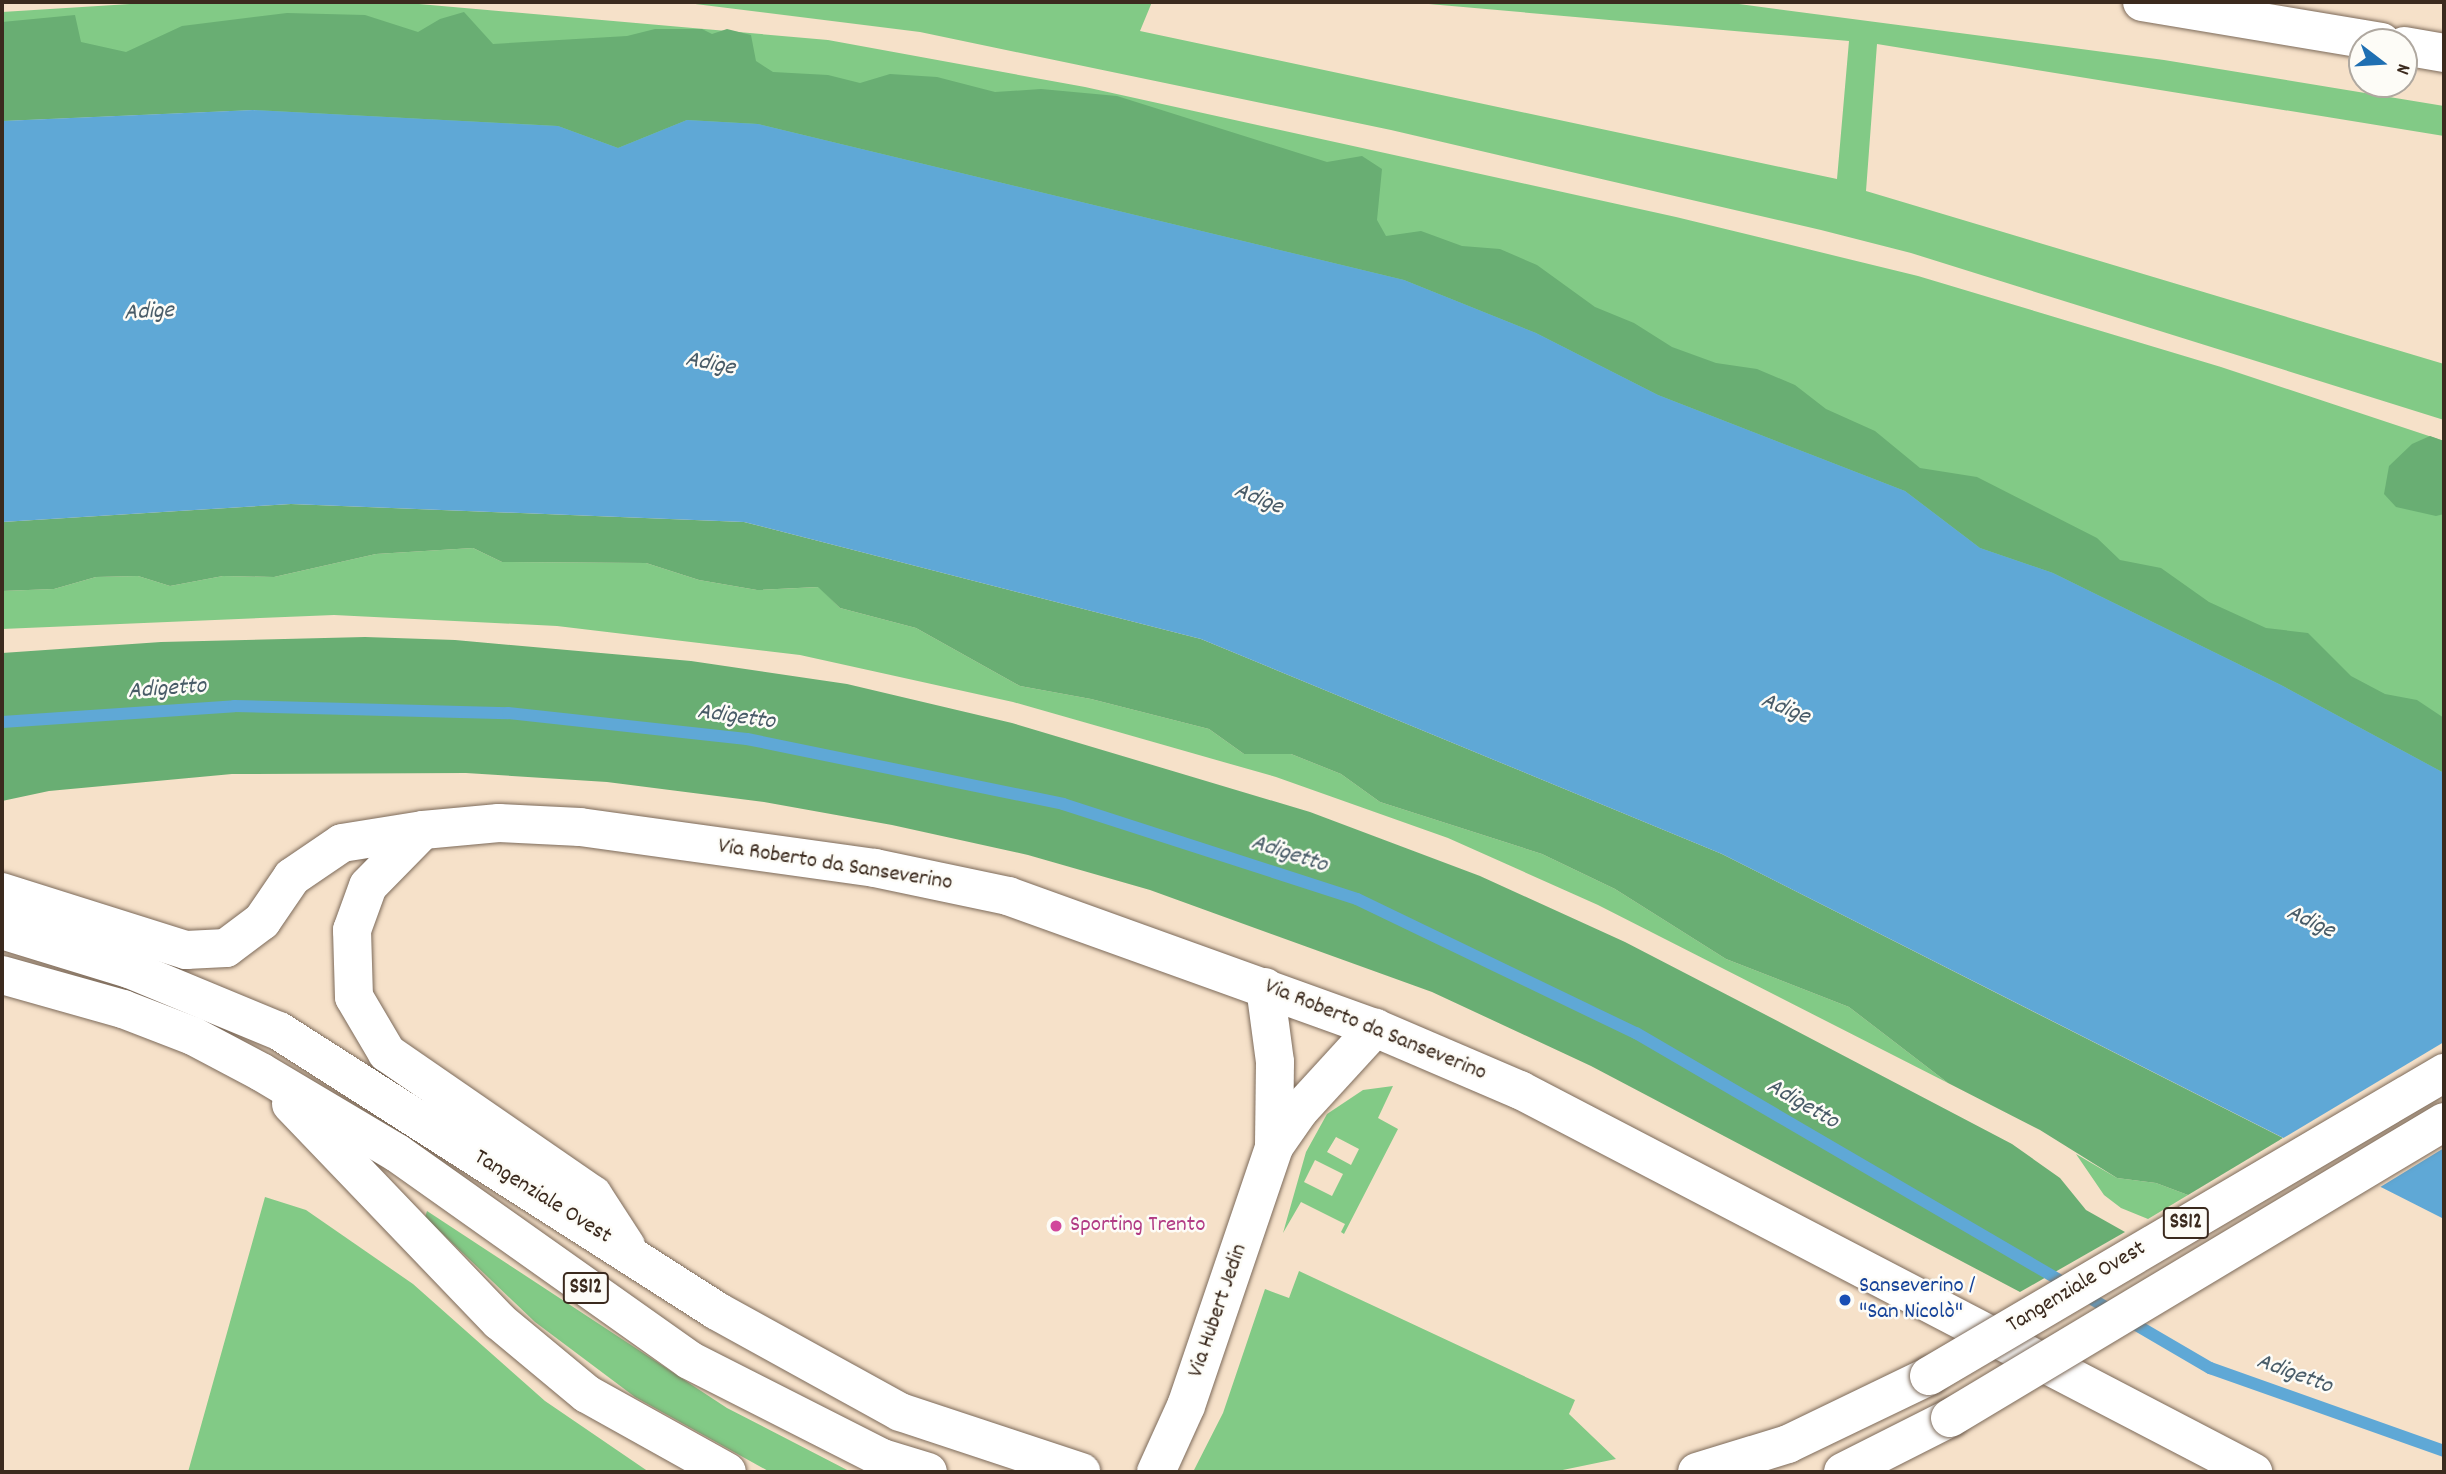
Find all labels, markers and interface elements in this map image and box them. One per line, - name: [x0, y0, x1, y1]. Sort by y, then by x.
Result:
- north arrow: [2348, 28, 2418, 98]
- text: N: [2387, 60, 2416, 77]
- water label: Adige: [123, 297, 175, 329]
- water label: Adige: [683, 346, 737, 384]
- water label: Adige: [1230, 477, 1286, 523]
- water label: Adigetto: [127, 673, 207, 707]
- water label: Adige: [1757, 687, 1813, 733]
- water label: Adigetto: [695, 698, 777, 738]
- water label: Adigetto: [1247, 829, 1331, 881]
- street label: Via Roberto da Sanseverino: [716, 834, 954, 898]
- water label: Adige: [2281, 899, 2339, 947]
- street label: Via Roberto da Sanseverino: [1260, 974, 1490, 1088]
- water label: Adigetto: [1761, 1073, 1843, 1137]
- street label: Tangenziale Ovest: [468, 1145, 616, 1251]
- road number: SS12: [2162, 1206, 2210, 1240]
- place label: Sporting Trento: [1070, 1212, 1205, 1240]
- marker: Sporting Trento: [1048, 1218, 1064, 1234]
- street label: Tangenziale Ovest: [2003, 1236, 2151, 1340]
- street label: Via Hubert Jedin: [1183, 1241, 1255, 1381]
- road number: SS12: [562, 1270, 610, 1306]
- place label: Sanseverino / "San Nicolò": [1859, 1273, 1975, 1327]
- marker: Sanseverino / "San Nicolò": [1837, 1292, 1853, 1308]
- water label: Adigetto: [2252, 1348, 2336, 1402]

